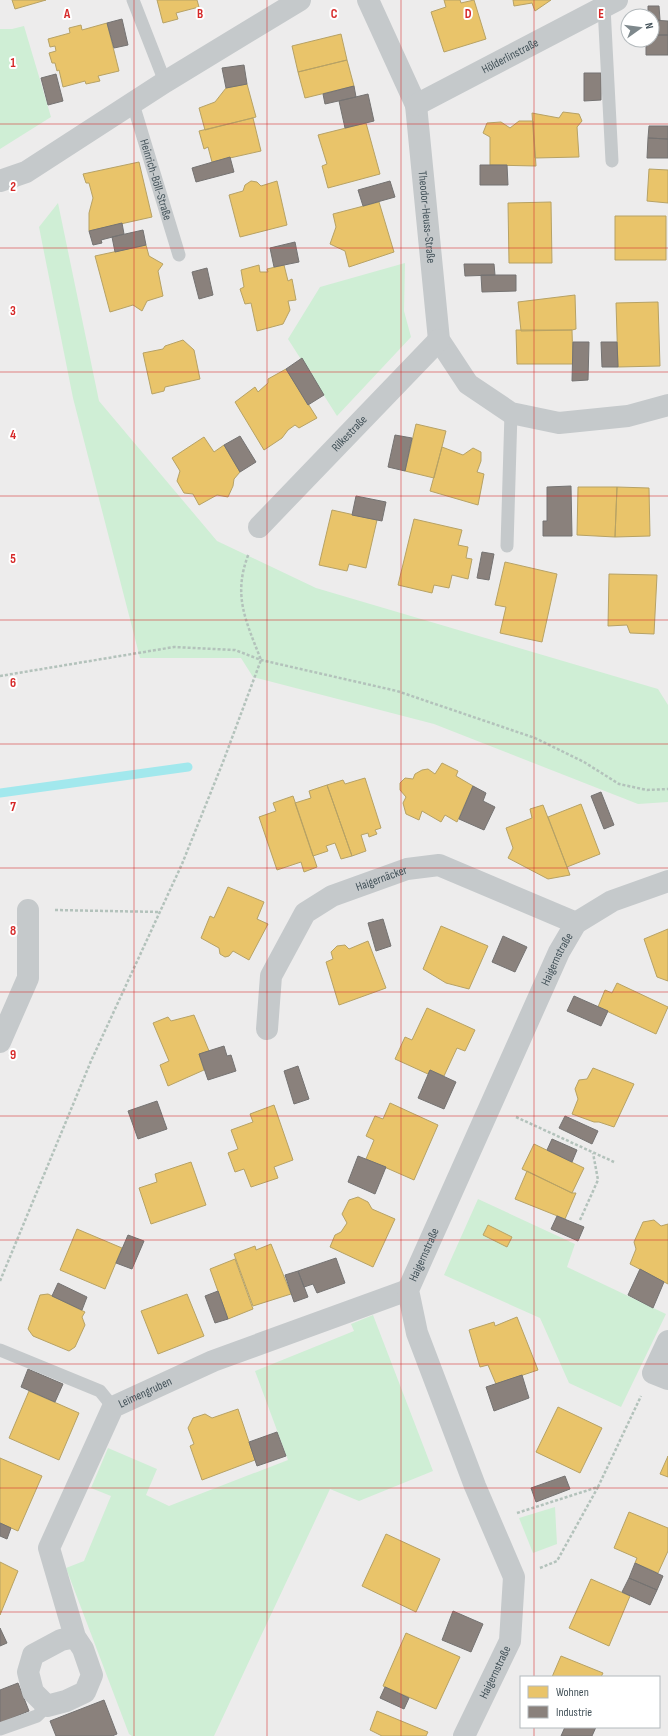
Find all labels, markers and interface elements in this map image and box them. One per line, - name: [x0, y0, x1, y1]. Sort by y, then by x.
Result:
- text: A: [63, 6, 71, 22]
- text: B: [197, 6, 203, 22]
- text: C: [331, 6, 338, 22]
- text: D: [465, 6, 472, 22]
- text: E: [598, 6, 604, 22]
- north arrow: [620, 8, 660, 48]
- text: N: [642, 21, 656, 30]
- street label: Hölderlinstraße: [479, 35, 541, 77]
- text: 1: [10, 55, 16, 71]
- street label: Heinrich-Böll-Straße: [136, 137, 175, 222]
- street label: Theodor-Heuss-Straße: [414, 170, 438, 264]
- text: 2: [10, 179, 16, 195]
- text: 3: [10, 303, 16, 319]
- street label: Rilkestraße: [329, 412, 371, 455]
- text: 4: [10, 427, 16, 443]
- text: 5: [10, 551, 16, 567]
- text: 6: [10, 675, 16, 691]
- text: 7: [10, 799, 16, 815]
- street label: Haigernäcker: [354, 862, 410, 895]
- text: 8: [10, 923, 16, 939]
- street label: Haigernstraße: [538, 930, 577, 988]
- text: 9: [10, 1047, 16, 1063]
- street label: Haigernstraße: [406, 1226, 443, 1284]
- street label: Leimengruben: [116, 1374, 174, 1412]
- street label: Haigernstraße: [476, 1643, 515, 1701]
- legend: [520, 1676, 660, 1728]
- text: Wohnen: [556, 1685, 589, 1700]
- text: Industrie: [556, 1705, 592, 1720]

